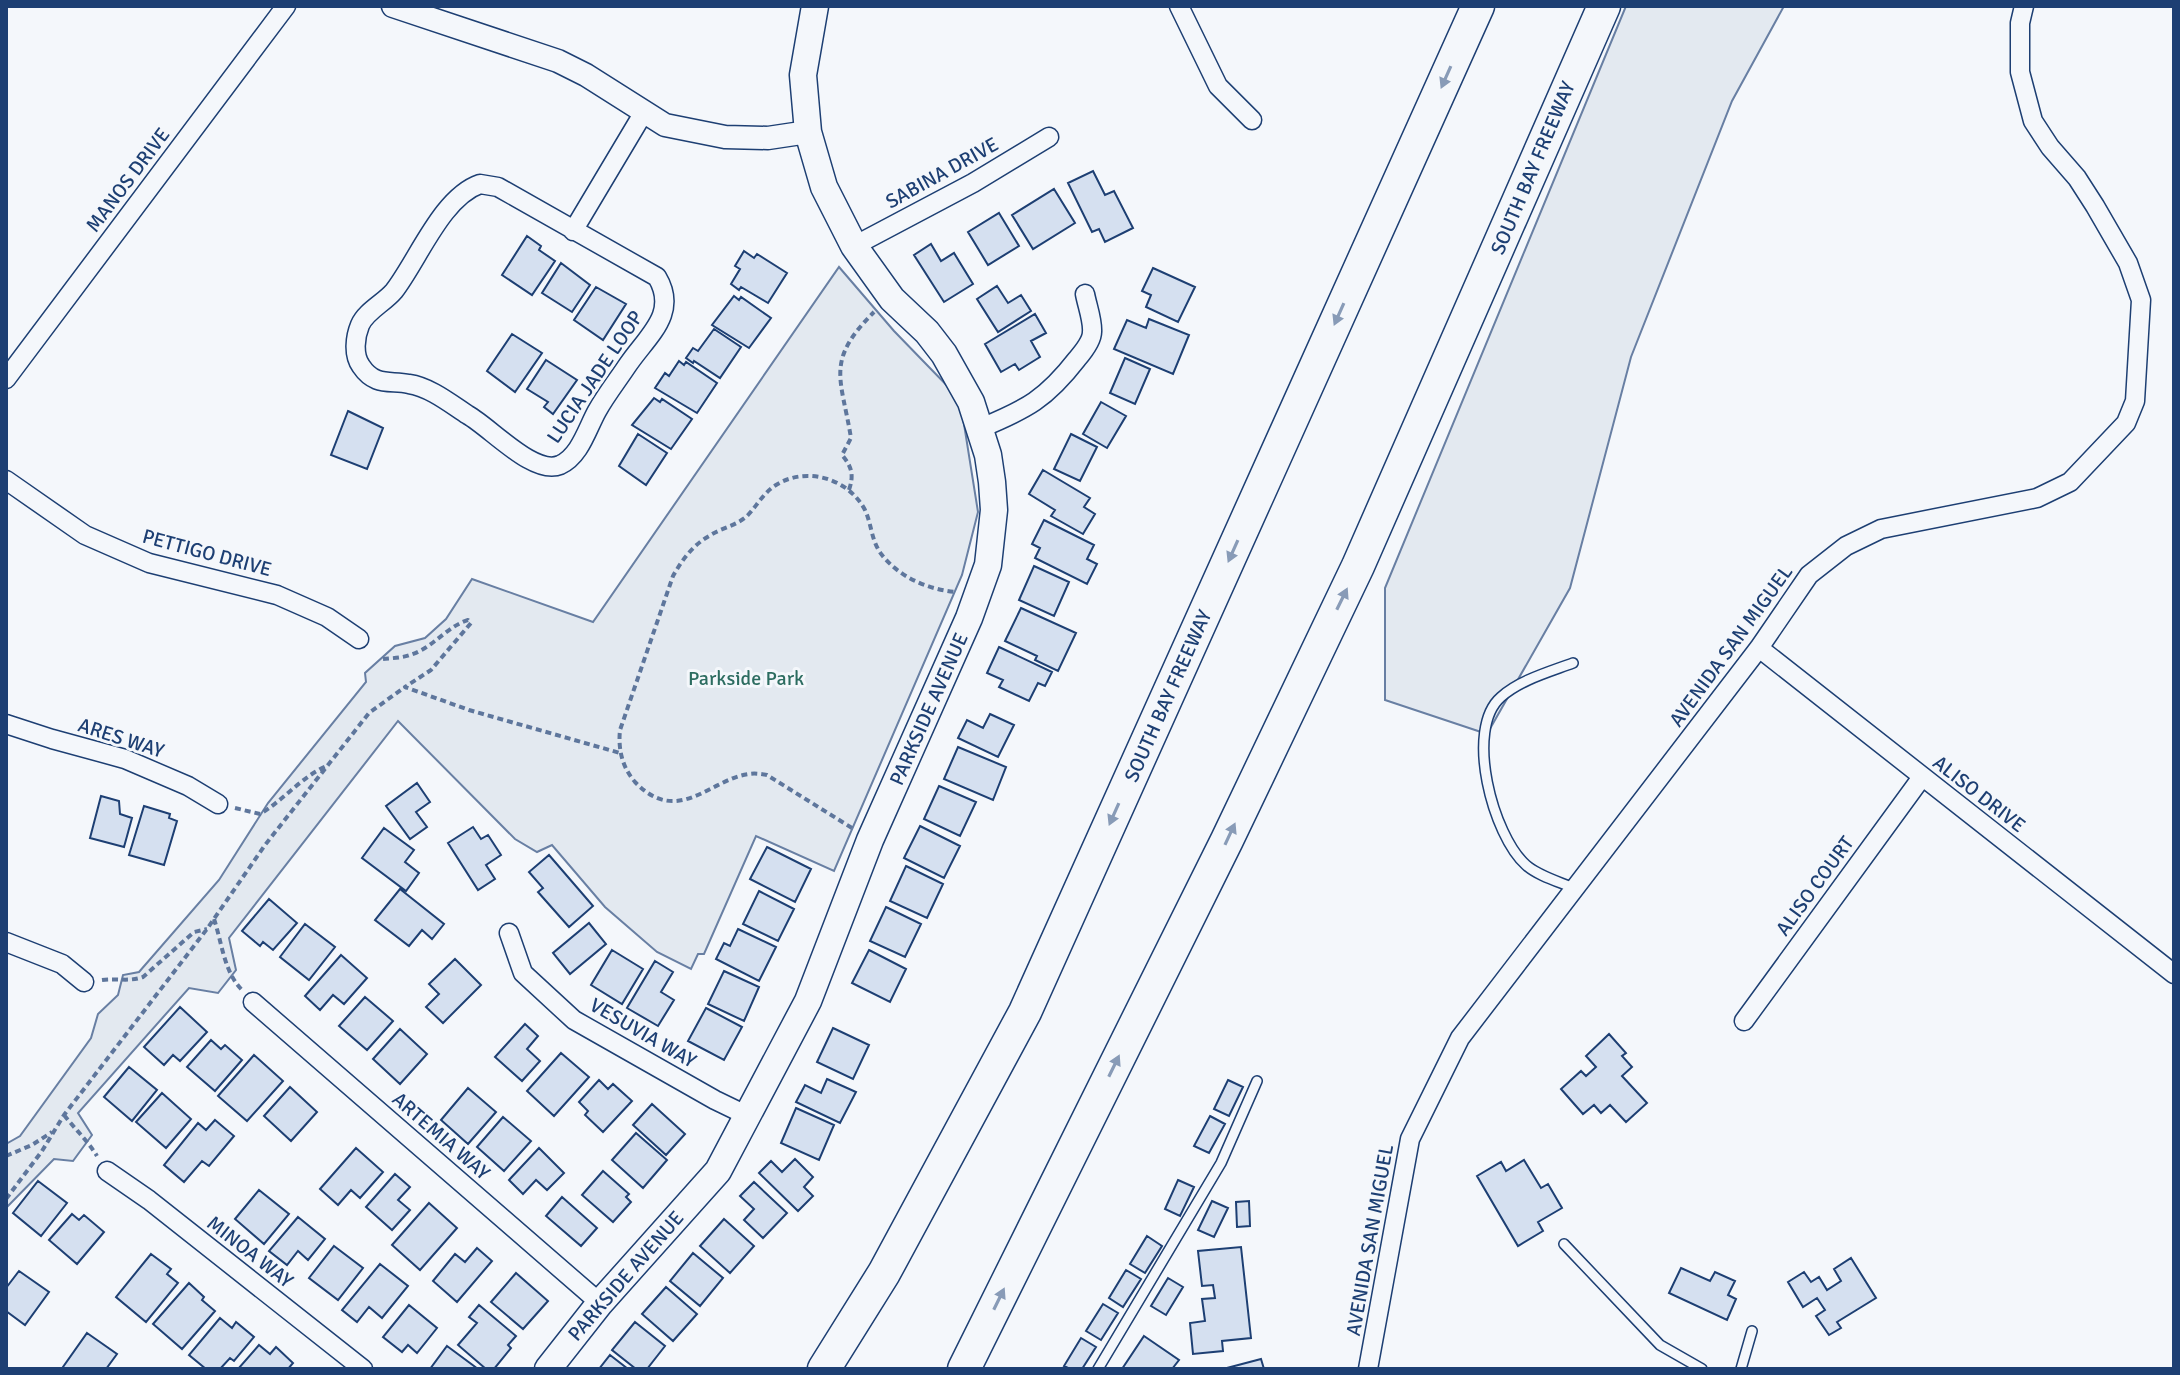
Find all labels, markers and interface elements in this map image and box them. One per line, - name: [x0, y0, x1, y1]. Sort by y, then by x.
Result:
- one-way arrow: [1439, 65, 1453, 89]
- street label: SOUTH BAY FREEWAY: [1485, 78, 1581, 258]
- street label: MANOS DRIVE: [81, 123, 175, 237]
- street label: SABINA DRIVE: [881, 132, 1003, 214]
- one-way arrow: [1333, 302, 1346, 326]
- street label: LUCIA JADE LOOP: [541, 306, 649, 448]
- street label: PETTIGO DRIVE: [140, 524, 274, 582]
- one-way arrow: [1226, 540, 1239, 563]
- street label: AVENIDA SAN MIGUEL: [1664, 560, 1798, 732]
- one-way arrow: [1335, 587, 1349, 611]
- street label: SOUTH BAY FREEWAY: [1119, 606, 1217, 786]
- street label: PARKSIDE AVENUE: [884, 629, 974, 789]
- park label: Parkside Park: [688, 666, 804, 691]
- street label: ARES WAY: [75, 712, 167, 764]
- street label: ALISO DRIVE: [1928, 750, 2030, 838]
- one-way arrow: [1108, 802, 1121, 826]
- one-way arrow: [1223, 822, 1237, 845]
- street label: ALISO COURT: [1770, 831, 1860, 941]
- street label: VESUVIA WAY: [585, 992, 701, 1074]
- one-way arrow: [1108, 1055, 1121, 1078]
- street label: ARTEMIA WAY: [387, 1087, 495, 1185]
- street label: AVENIDA SAN MIGUEL: [1341, 1142, 1399, 1338]
- street label: PARKSIDE AVENUE: [563, 1206, 689, 1346]
- street label: MINOA WAY: [202, 1210, 298, 1294]
- one-way arrow: [992, 1288, 1005, 1311]

